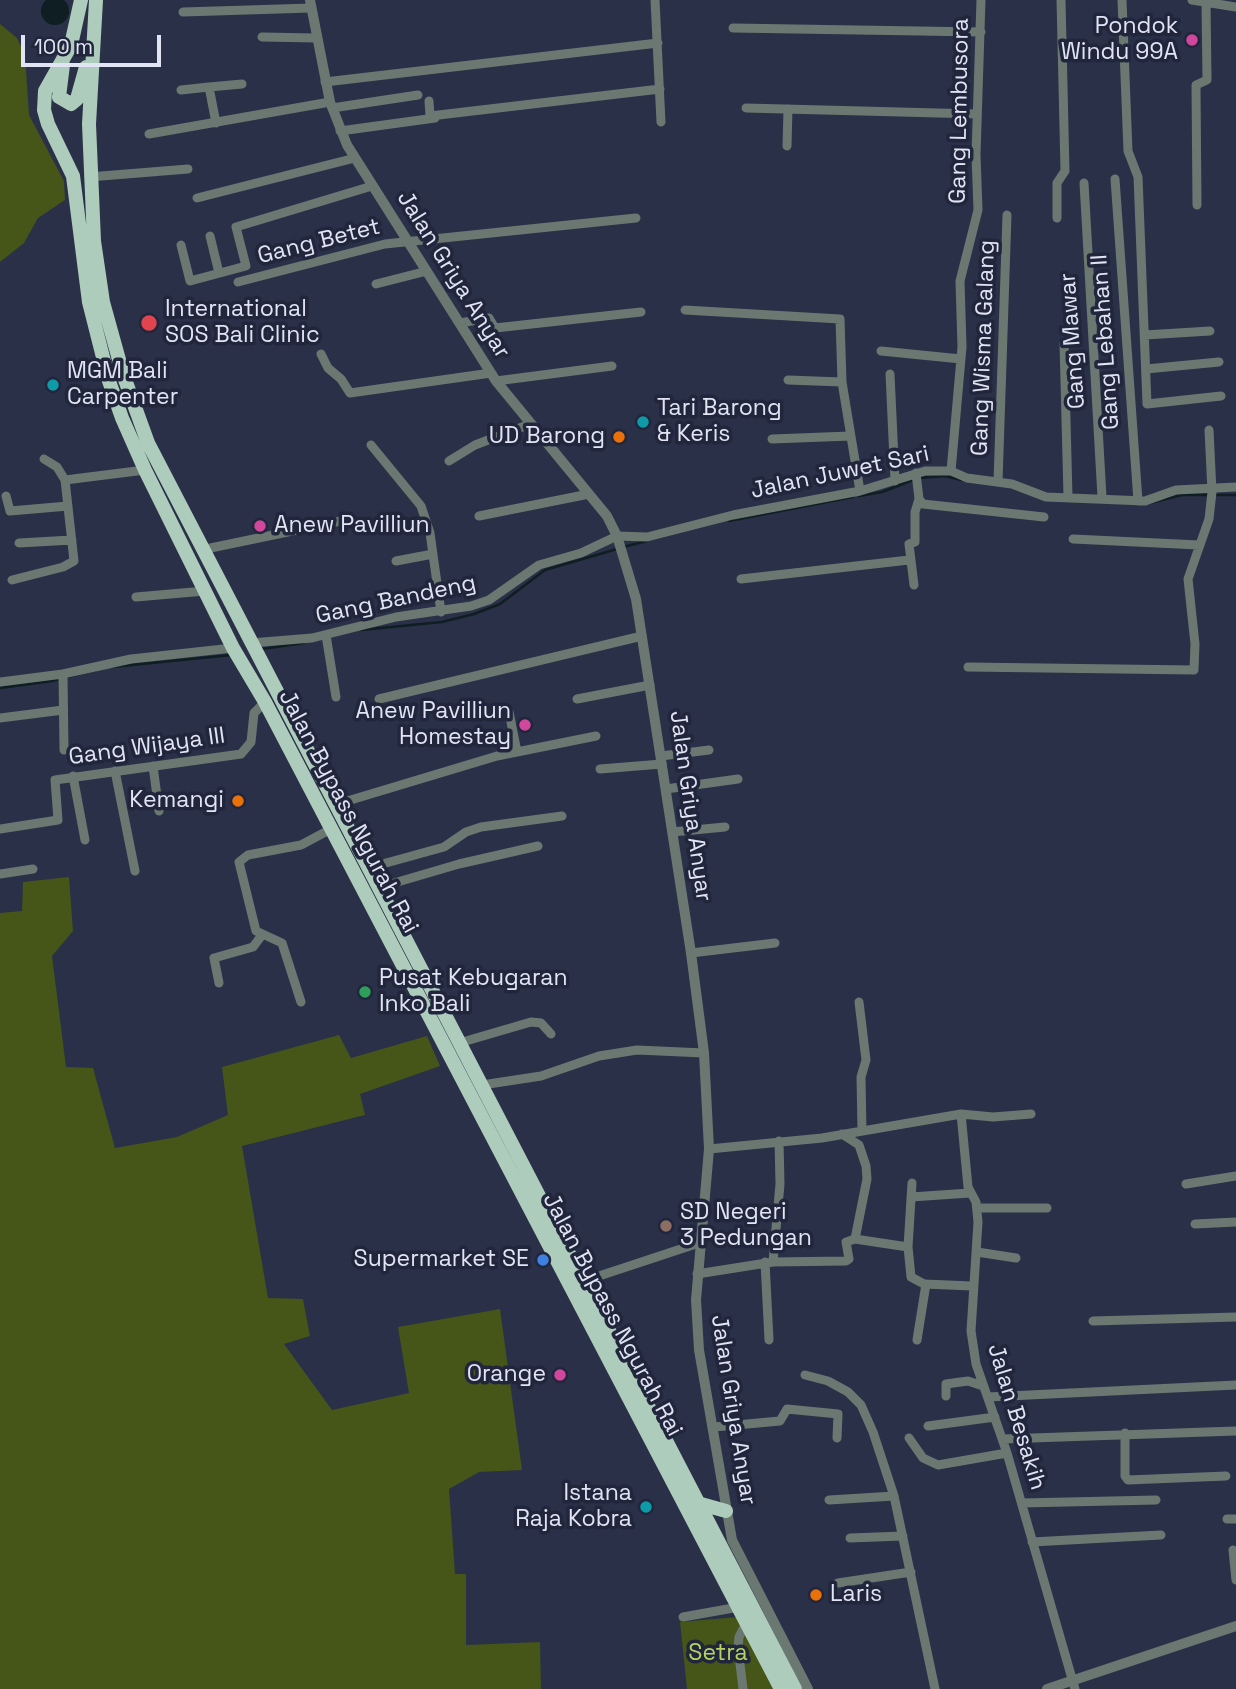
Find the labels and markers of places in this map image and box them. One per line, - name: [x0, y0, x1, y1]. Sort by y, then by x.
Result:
- place label: Pondok Windu 99A: [1061, 13, 1178, 67]
- marker: Pondok Windu 99A: [1184, 32, 1200, 48]
- place label: International SOS Bali Clinic: [165, 296, 320, 350]
- marker: International SOS Bali Clinic: [139, 313, 159, 333]
- place label: MGM Bali Carpenter: [67, 358, 178, 412]
- marker: MGM Bali Carpenter: [45, 377, 61, 393]
- place label: Tari Barong & Keris: [657, 395, 782, 449]
- marker: Tari Barong & Keris: [635, 414, 651, 430]
- place label: UD Barong: [489, 423, 605, 451]
- marker: UD Barong: [611, 429, 627, 445]
- place label: Anew Pavilliun: [274, 512, 430, 540]
- marker: Anew Pavilliun: [252, 518, 268, 534]
- place label: Anew Pavilliun Homestay: [355, 698, 511, 752]
- marker: Anew Pavilliun Homestay: [517, 717, 533, 733]
- place label: Kemangi: [129, 787, 224, 815]
- marker: Kemangi: [230, 793, 246, 809]
- place label: Pusat Kebugaran Inko Bali: [379, 965, 568, 1019]
- marker: Pusat Kebugaran Inko Bali: [357, 984, 373, 1000]
- place label: SD Negeri 3 Pedungan: [680, 1199, 812, 1253]
- marker: SD Negeri 3 Pedungan: [658, 1218, 674, 1234]
- place label: Supermarket SE: [354, 1246, 529, 1274]
- marker: Supermarket SE: [535, 1252, 551, 1268]
- place label: Orange: [467, 1361, 546, 1389]
- marker: Orange: [552, 1367, 568, 1383]
- place label: Istana Raja Kobra: [515, 1480, 632, 1534]
- marker: Istana Raja Kobra: [638, 1499, 654, 1515]
- place label: Laris: [830, 1581, 882, 1609]
- marker: Laris: [808, 1587, 824, 1603]

